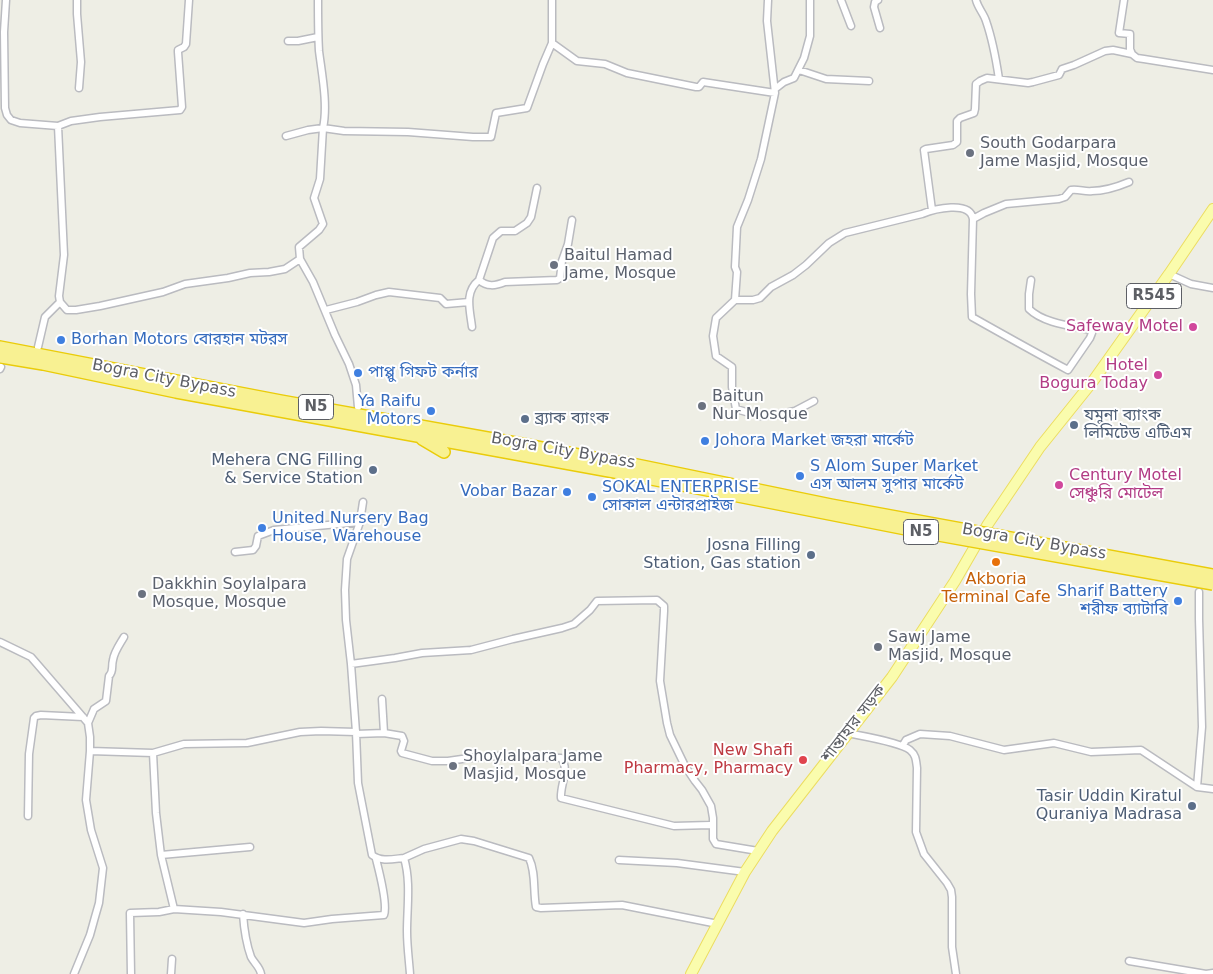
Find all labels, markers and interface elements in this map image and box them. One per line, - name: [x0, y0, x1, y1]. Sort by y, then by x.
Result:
- place label: South Godarpara Jame Masjid, Mosque: [980, 134, 1148, 172]
- marker: South Godarpara Jame Masjid, Mosque: [964, 147, 976, 159]
- place label: Baitul Hamad Jame, Mosque: [564, 246, 676, 284]
- marker: Baitul Hamad Jame, Mosque: [548, 259, 560, 271]
- road number: R545: [1126, 284, 1182, 308]
- place label: Safeway Motel: [1066, 317, 1183, 337]
- marker: Safeway Motel: [1187, 321, 1199, 333]
- place label: Borhan Motors বোরহান মটরস: [71, 330, 288, 350]
- marker: Borhan Motors বোরহান মটরস: [55, 334, 67, 346]
- street label: Bogra City Bypass: [91, 356, 237, 402]
- place label: Hotel Bogura Today: [1039, 356, 1148, 394]
- place label: পাপ্পু গিফট কর্নার: [368, 363, 478, 383]
- marker: পাপ্পু গিফট কর্নার: [352, 367, 364, 379]
- marker: Hotel Bogura Today: [1152, 369, 1164, 381]
- place label: Baitun Nur Mosque: [712, 387, 808, 425]
- place label: Ya Raifu Motors: [358, 392, 421, 430]
- road number: N5: [298, 394, 334, 420]
- marker: Baitun Nur Mosque: [696, 400, 708, 412]
- marker: Ya Raifu Motors: [425, 405, 437, 417]
- place label: যমুনা ব্যাংক লিমিটেড এটিএম: [1084, 406, 1191, 444]
- place label: ব্র্যাক ব্যাংক: [535, 409, 609, 429]
- marker: ব্র্যাক ব্যাংক: [519, 413, 531, 425]
- marker: যমুনা ব্যাংক লিমিটেড এটিএম: [1068, 419, 1080, 431]
- street label: Bogra City Bypass: [489, 429, 637, 473]
- place label: Johora Market জহরা মার্কেট: [715, 431, 914, 451]
- marker: Johora Market জহরা মার্কেট: [699, 435, 711, 447]
- place label: Mehera CNG Filling & Service Station: [211, 451, 363, 489]
- place label: S Alom Super Market এস আলম সুপার মার্কেট: [810, 457, 978, 495]
- marker: Mehera CNG Filling & Service Station: [367, 464, 379, 476]
- place label: Century Motel সেঞ্চুরি মোটেল: [1069, 466, 1182, 504]
- marker: S Alom Super Market এস আলম সুপার মার্কেট: [794, 470, 806, 482]
- place label: SOKAL ENTERPRISE সোকাল এন্টারপ্রাইজ: [602, 478, 759, 516]
- marker: Century Motel সেঞ্চুরি মোটেল: [1053, 479, 1065, 491]
- place label: Vobar Bazar: [460, 482, 557, 502]
- marker: Vobar Bazar: [561, 486, 573, 498]
- marker: SOKAL ENTERPRISE সোকাল এন্টারপ্রাইজ: [586, 491, 598, 503]
- place label: United Nursery Bag House, Warehouse: [272, 509, 429, 547]
- road number: N5: [904, 520, 938, 544]
- street label: Bogra City Bypass: [960, 520, 1108, 564]
- marker: United Nursery Bag House, Warehouse: [256, 522, 268, 534]
- place label: Josna Filling Station, Gas station: [643, 536, 801, 574]
- marker: Josna Filling Station, Gas station: [805, 549, 817, 561]
- marker: Akboria Terminal Cafe: [990, 556, 1002, 568]
- place label: Akboria Terminal Cafe: [941, 570, 1051, 608]
- place label: Dakkhin Soylalpara Mosque, Mosque: [152, 575, 307, 613]
- place label: Sharif Battery শরীফ ব্যাটারি: [1057, 582, 1168, 620]
- marker: Dakkhin Soylalpara Mosque, Mosque: [136, 588, 148, 600]
- marker: Sharif Battery শরীফ ব্যাটারি: [1172, 595, 1184, 607]
- place label: Sawj Jame Masjid, Mosque: [888, 628, 1011, 666]
- marker: Sawj Jame Masjid, Mosque: [872, 641, 884, 653]
- street label: শান্তাহার সড়ক: [818, 681, 890, 767]
- place label: New Shafi Pharmacy, Pharmacy: [624, 741, 793, 779]
- place label: Shoylalpara Jame Masjid, Mosque: [463, 747, 603, 785]
- marker: New Shafi Pharmacy, Pharmacy: [797, 754, 809, 766]
- marker: Shoylalpara Jame Masjid, Mosque: [447, 760, 459, 772]
- place label: Tasir Uddin Kiratul Quraniya Madrasa: [1036, 787, 1182, 825]
- marker: Tasir Uddin Kiratul Quraniya Madrasa: [1186, 800, 1198, 812]

